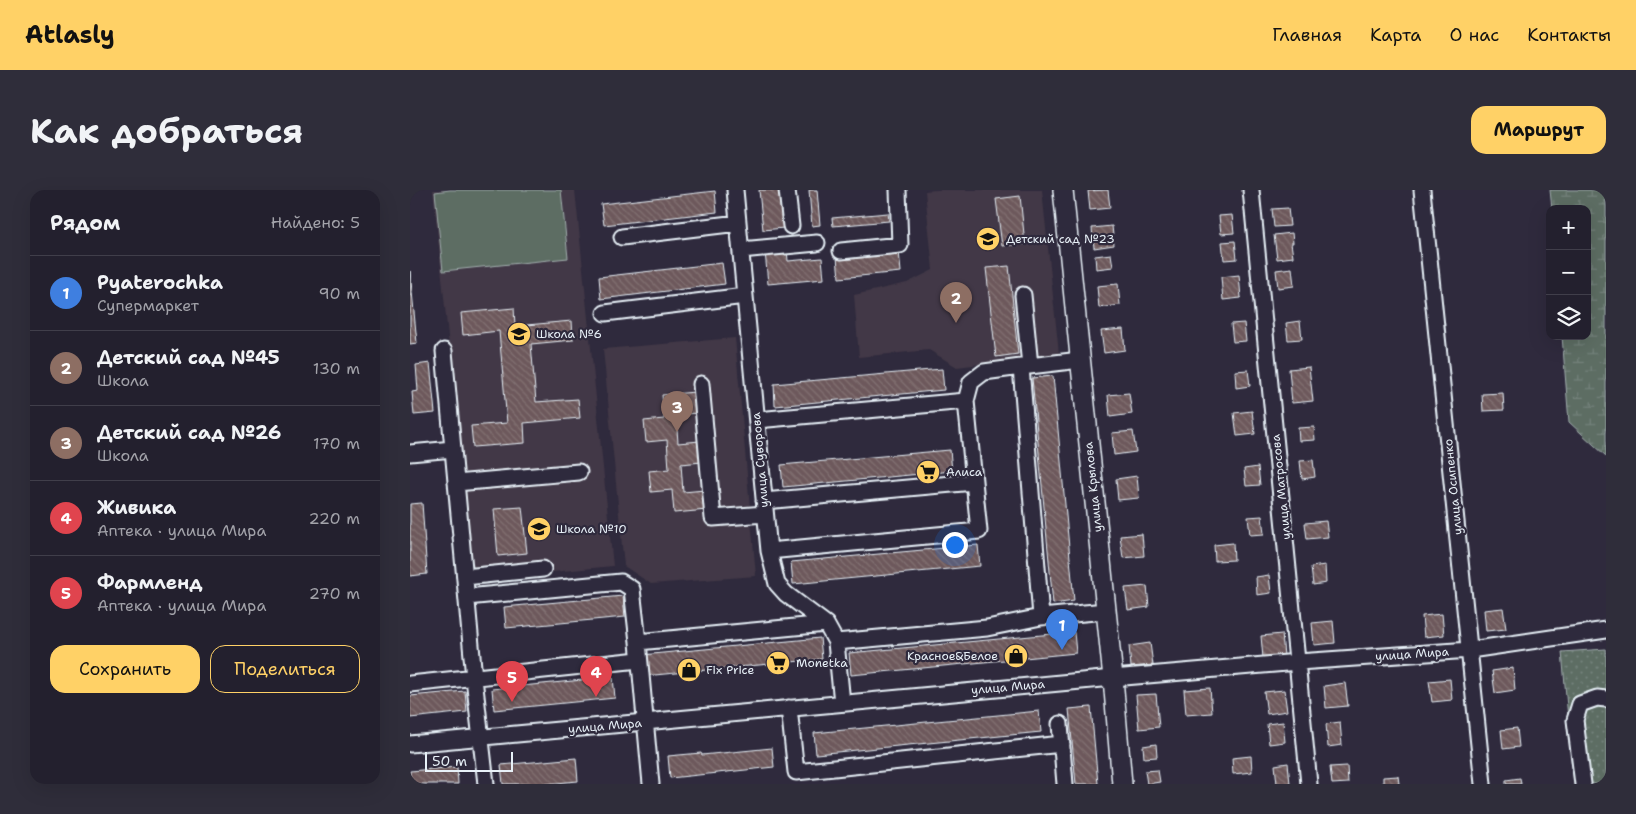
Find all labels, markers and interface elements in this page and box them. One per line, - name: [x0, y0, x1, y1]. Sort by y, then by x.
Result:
- text: Atlasly: [25, 19, 115, 51]
- text: Главная: [1272, 23, 1342, 47]
- text: Карта: [1370, 23, 1422, 47]
- text: О нас: [1450, 23, 1499, 47]
- text: Контакты: [1527, 23, 1611, 47]
- button: Маршрут: [1471, 106, 1606, 154]
- text: Как добраться: [30, 107, 303, 154]
- map controls: [1546, 205, 1591, 340]
- button: +: [1546, 205, 1591, 250]
- text: Рядом: [50, 209, 120, 237]
- text: Найдено: 5: [271, 212, 360, 233]
- school or university icon: Детский сад №23: [975, 226, 1001, 252]
- place label: Детский сад №23: [1006, 231, 1115, 247]
- button: −: [1546, 250, 1591, 295]
- text: Pyaterochka: [97, 270, 223, 295]
- pin: 2: [940, 282, 972, 323]
- text: 1: [62, 283, 70, 304]
- text: 90 m: [319, 283, 360, 304]
- text: Супермаркет: [97, 295, 199, 316]
- button: layers: [1546, 295, 1591, 340]
- school or university icon: Школа №6: [506, 321, 532, 347]
- place label: Школа №6: [536, 326, 602, 342]
- text: Детский сад №45: [97, 345, 280, 370]
- text: 2: [60, 358, 72, 379]
- text: 130 m: [313, 358, 360, 379]
- text: Школа: [97, 370, 149, 391]
- pin: 3: [661, 391, 693, 432]
- street label: улица Суворова: [748, 411, 772, 508]
- text: Детский сад №26: [97, 420, 281, 445]
- text: 3: [60, 433, 72, 454]
- text: 170 m: [313, 433, 360, 454]
- street label: улица Матросова: [1267, 433, 1294, 541]
- street label: улица Осипенко: [1440, 438, 1466, 536]
- street label: улица Крылова: [1080, 441, 1106, 533]
- text: Школа: [97, 445, 149, 466]
- supermarket icon: Алиса: [915, 459, 941, 485]
- place label: Алиса: [946, 464, 983, 480]
- text: Живика: [97, 495, 176, 520]
- text: 4: [60, 508, 72, 529]
- text: 220 m: [308, 508, 360, 529]
- school or university icon: Школа №10: [526, 516, 552, 542]
- text: Аптека · улица Мира: [97, 520, 266, 541]
- place label: Школа №10: [556, 521, 627, 537]
- your location: [942, 532, 968, 558]
- text: Фармленд: [97, 570, 203, 595]
- text: 5: [61, 583, 71, 604]
- text: 270 m: [309, 583, 360, 604]
- text: Аптека · улица Мира: [97, 595, 266, 616]
- pin: 1: [1046, 609, 1078, 650]
- shop icon: Красное&Белое: [1003, 643, 1029, 669]
- street label: улица Мира: [1375, 643, 1450, 665]
- button: Сохранить: [50, 645, 200, 693]
- button: Поделиться: [210, 645, 360, 693]
- place label: Красное&Белое: [907, 648, 998, 664]
- supermarket icon: Monetka: [765, 650, 791, 676]
- place label: Monetka: [796, 655, 848, 671]
- pin: 4: [580, 656, 612, 697]
- shop icon: Fix Price: [676, 657, 702, 683]
- pin: 5: [496, 661, 528, 702]
- place label: Fix Price: [706, 662, 754, 678]
- street label: улица Мира: [970, 676, 1046, 698]
- street label: улица Мира: [567, 715, 643, 737]
- scale bar: [425, 749, 512, 772]
- text: 50 m: [432, 752, 467, 770]

